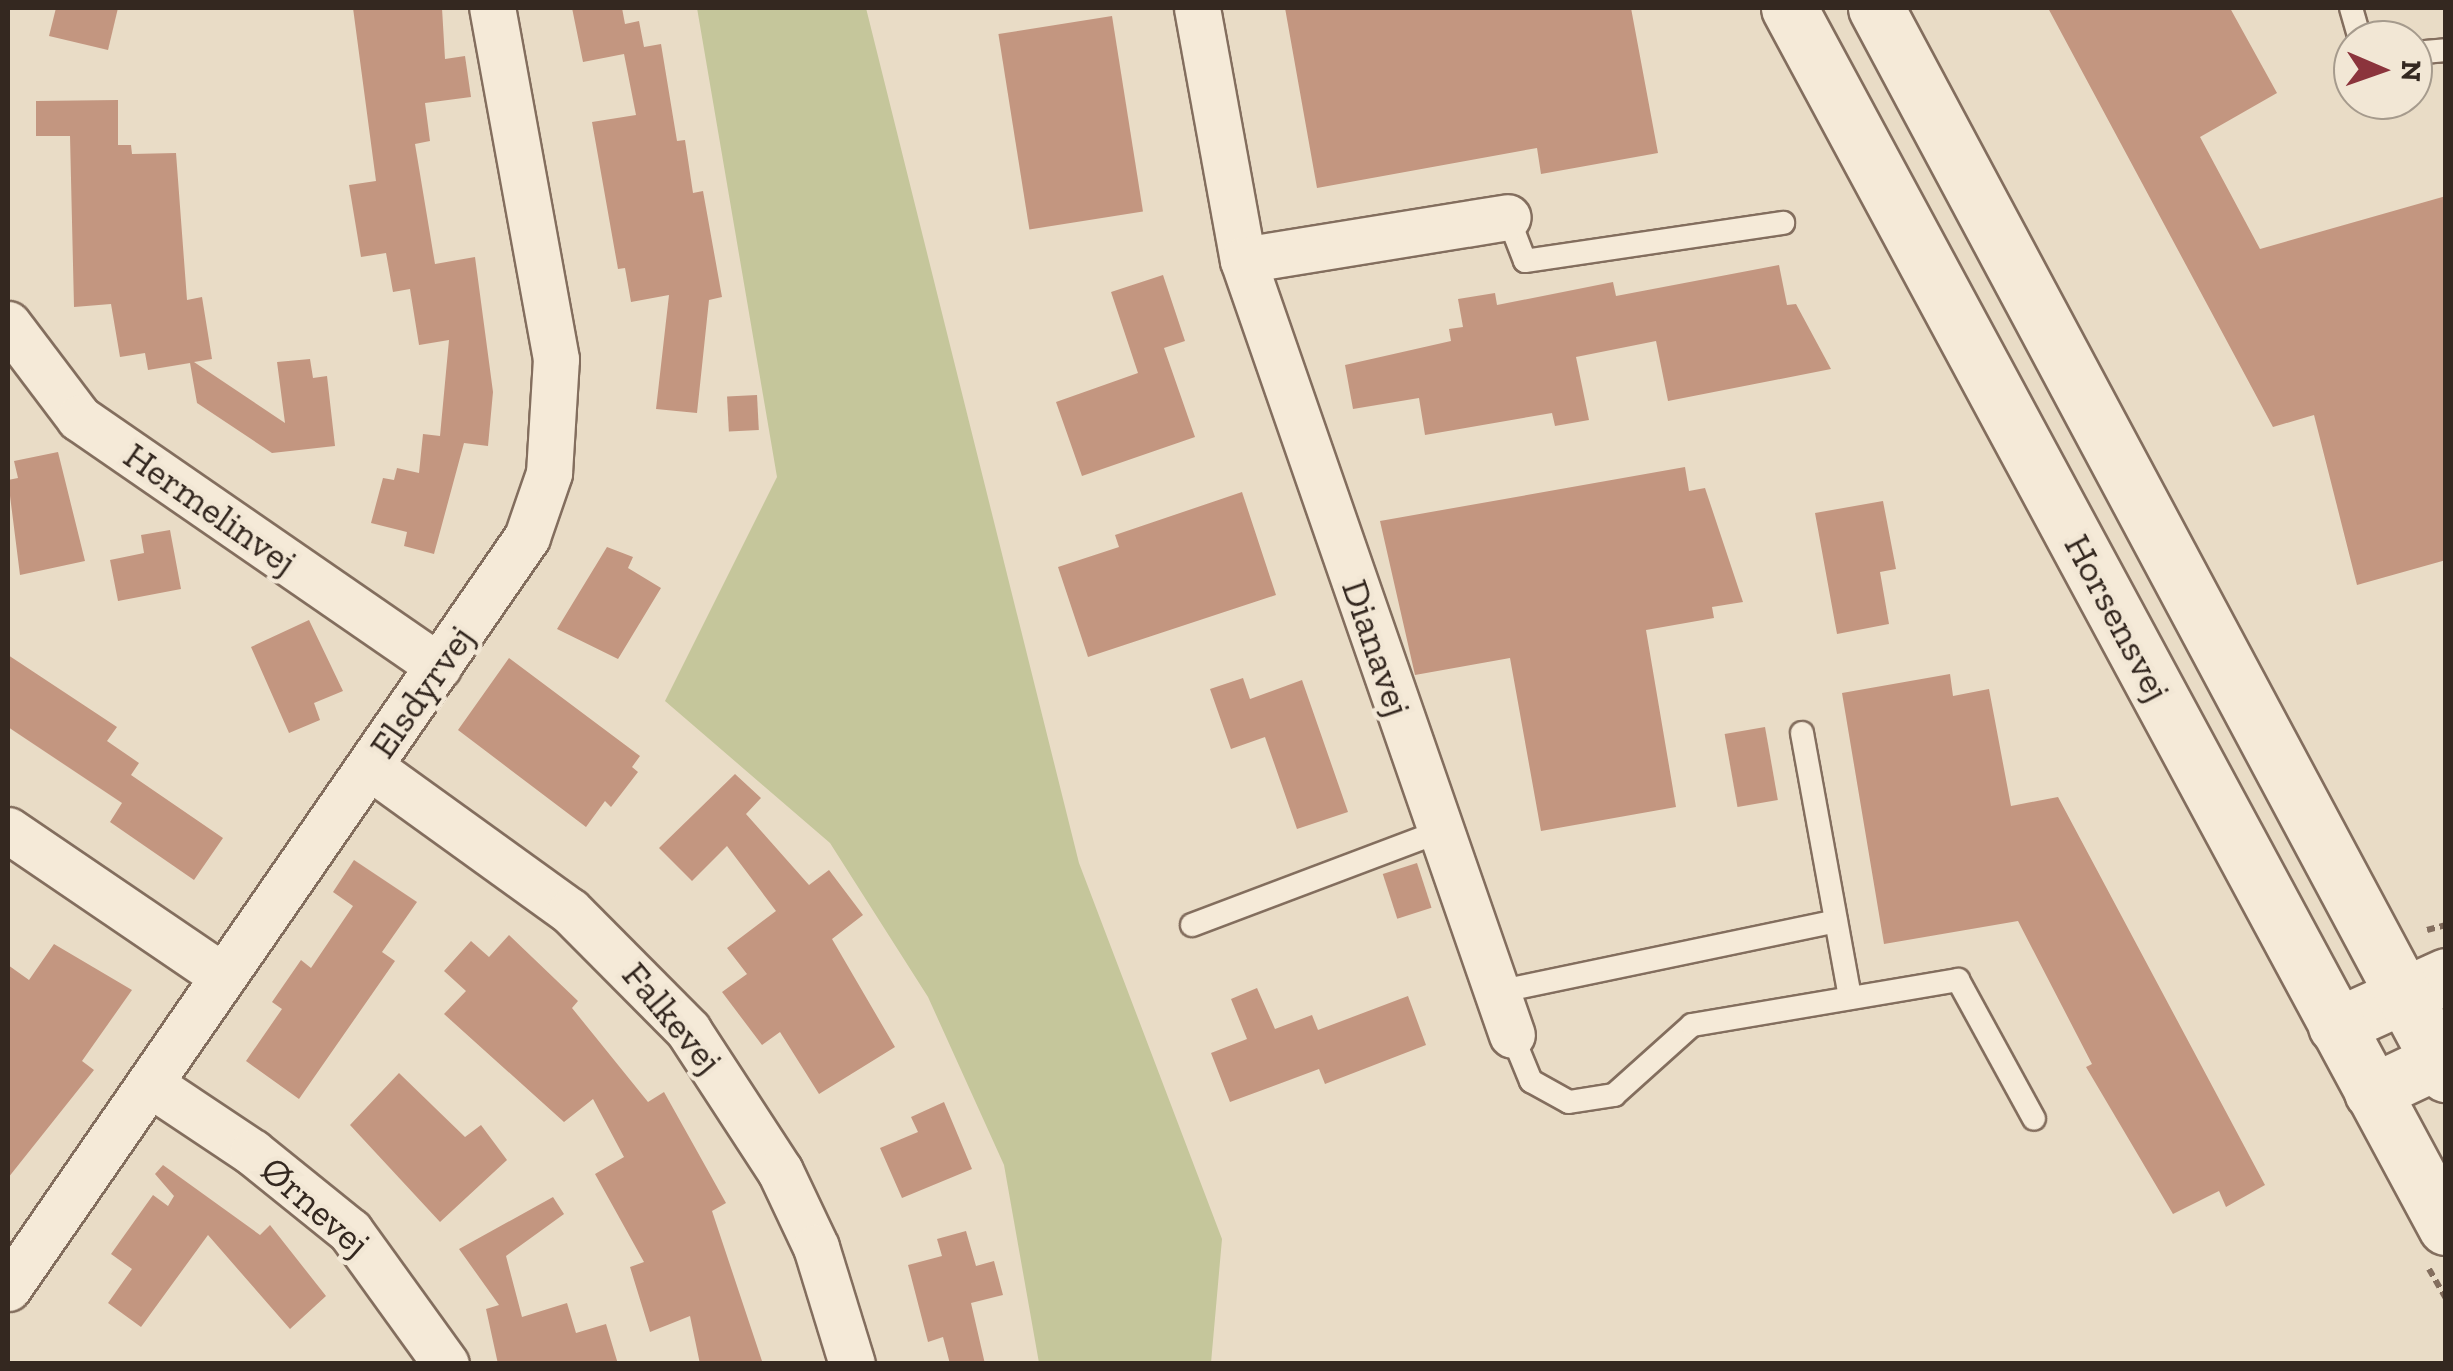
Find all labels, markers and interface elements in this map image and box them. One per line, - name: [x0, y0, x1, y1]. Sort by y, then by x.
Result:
- north arrow: [2333, 20, 2433, 120]
- text: N: [2395, 60, 2428, 82]
- street label: Hermelinvej: [115, 433, 305, 585]
- street label: Horsensvej: [2054, 527, 2180, 709]
- street label: Dianavej: [1331, 574, 1421, 722]
- street label: Elsdyrvej: [360, 617, 484, 767]
- street label: Falkevej: [612, 953, 732, 1083]
- street label: Ørnevej: [251, 1147, 379, 1267]

